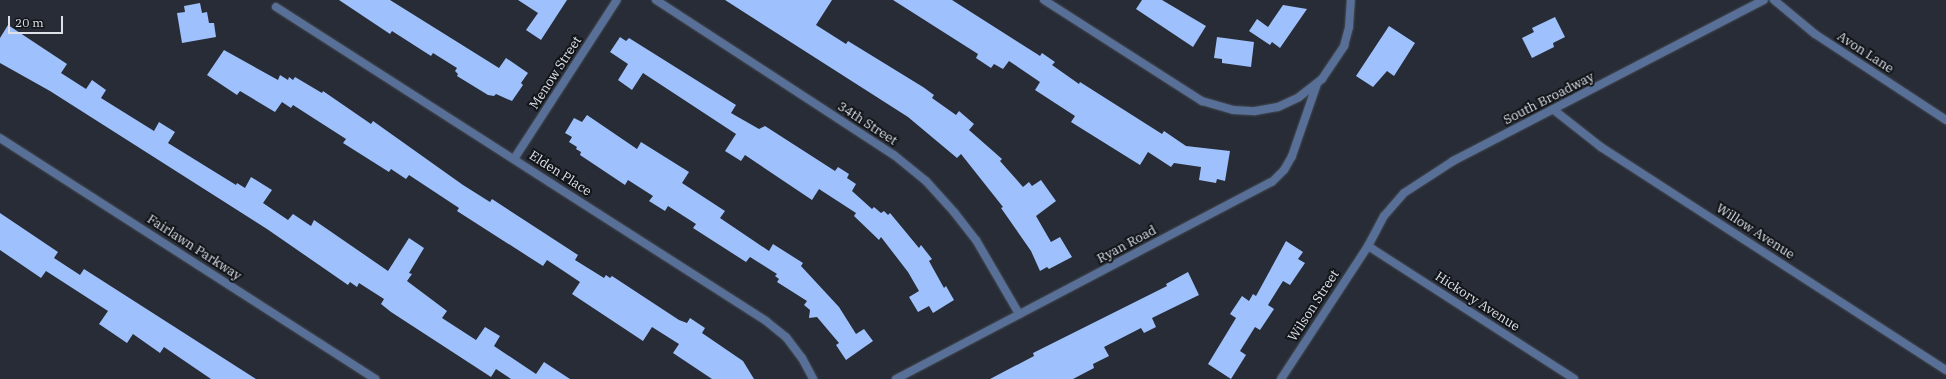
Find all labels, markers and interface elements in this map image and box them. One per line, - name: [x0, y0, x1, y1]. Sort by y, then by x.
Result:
- scale bar: [10, 8, 65, 34]
- text: 20 m: [15, 15, 44, 30]
- street label: Avon Lane: [1834, 29, 1896, 77]
- street label: Menow Street: [527, 34, 585, 112]
- street label: South Broadway: [1501, 69, 1597, 129]
- street label: 34th Street: [834, 99, 900, 149]
- street label: Elden Place: [526, 148, 594, 200]
- street label: Willow Avenue: [1713, 201, 1797, 263]
- street label: Fairlawn Parkway: [144, 212, 244, 284]
- street label: Ryan Road: [1095, 223, 1159, 267]
- street label: Wilson Street: [1285, 267, 1343, 345]
- street label: Hickory Avenue: [1432, 269, 1522, 335]

